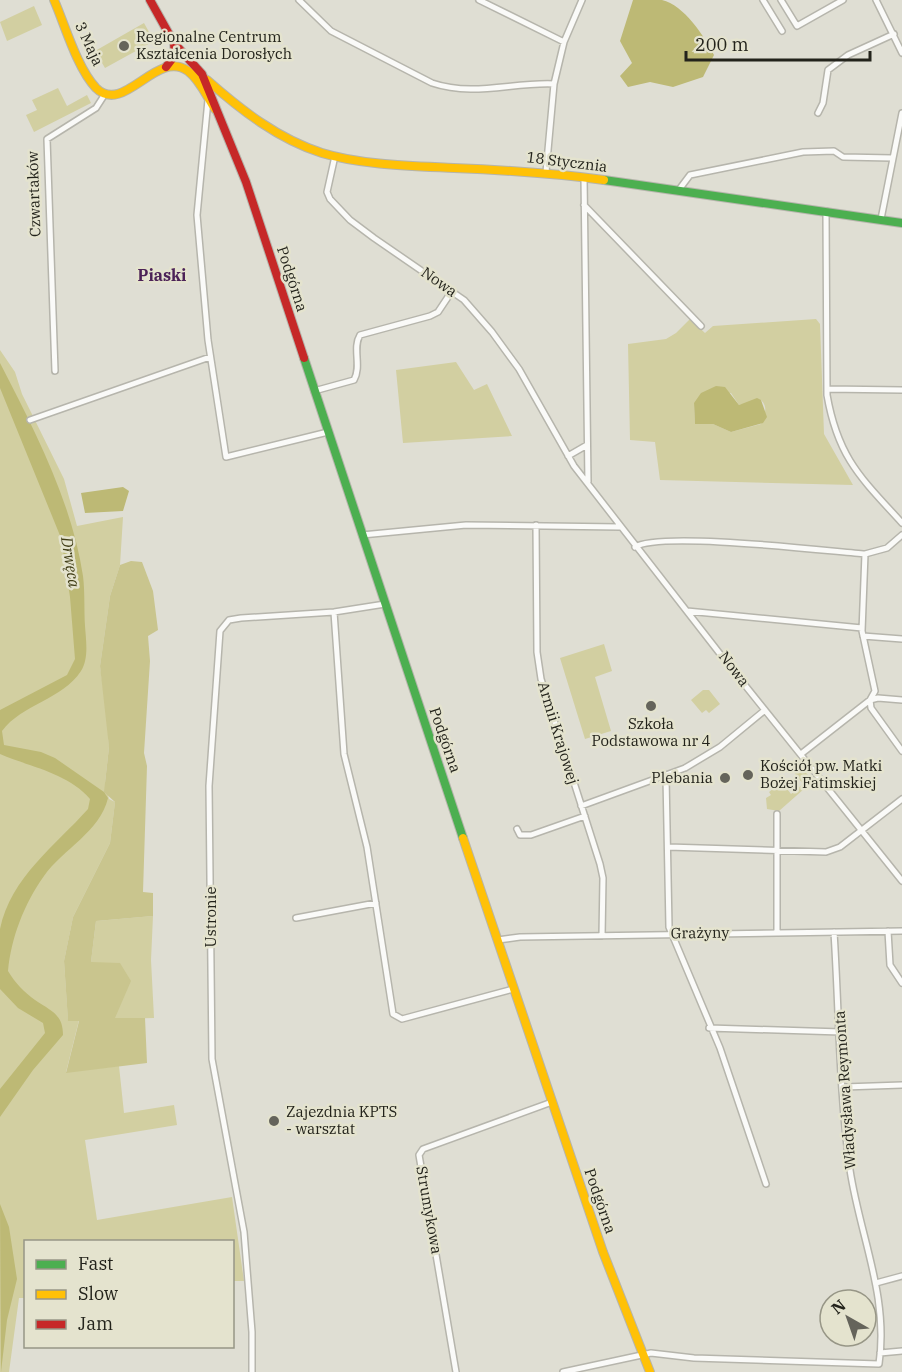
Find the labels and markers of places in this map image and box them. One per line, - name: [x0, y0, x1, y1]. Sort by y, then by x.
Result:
- place label: Regionalne Centrum Kształcenia Dorosłych: [136, 27, 292, 63]
- marker: Regionalne Centrum Kształcenia Dorosłych: [117, 39, 131, 53]
- marker: Szkoła Podstawowa nr 4: [644, 699, 658, 713]
- place label: Szkoła Podstawowa nr 4: [591, 714, 711, 750]
- place label: Kościół pw. Matki Bożej Fatimskiej: [760, 756, 883, 792]
- place label: Plebania: [651, 768, 713, 787]
- marker: Kościół pw. Matki Bożej Fatimskiej: [741, 768, 755, 782]
- marker: Plebania: [718, 771, 732, 785]
- place label: Zajezdnia KPTS - warsztat: [286, 1102, 397, 1138]
- marker: Zajezdnia KPTS - warsztat: [267, 1114, 281, 1128]

